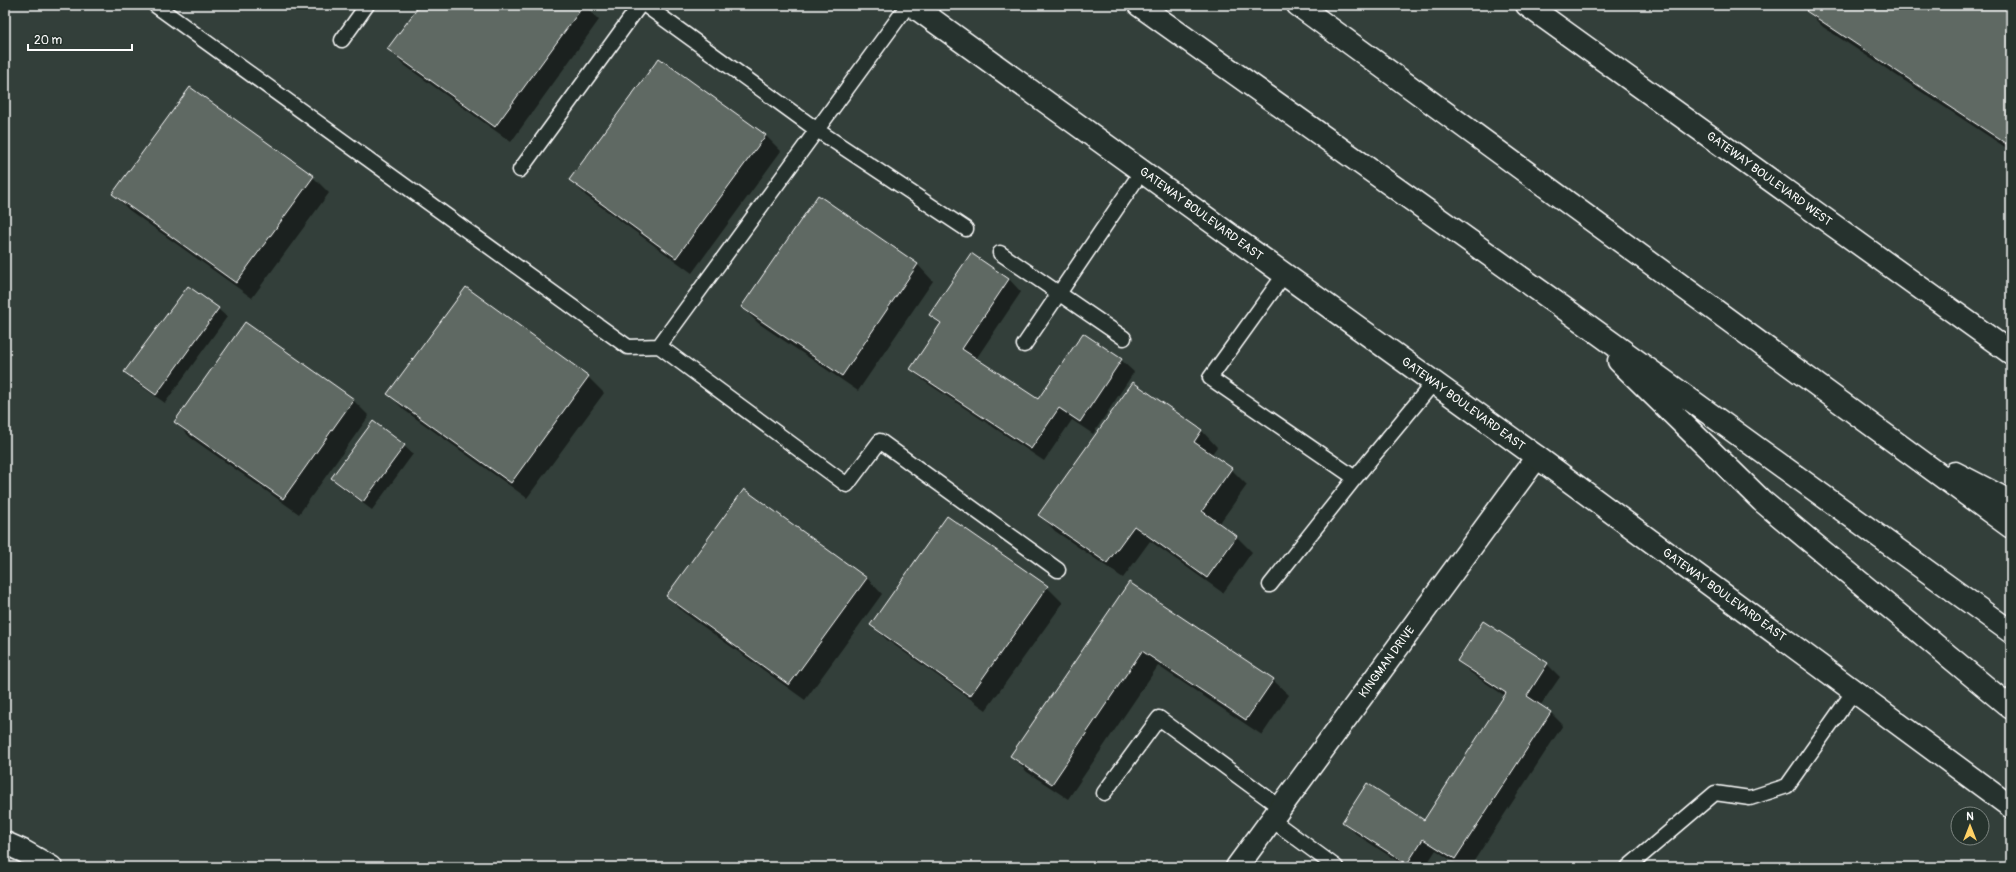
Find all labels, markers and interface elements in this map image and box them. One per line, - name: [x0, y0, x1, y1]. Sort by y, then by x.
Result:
- scale bar: [28, 26, 132, 52]
- text: 20 m: [34, 33, 63, 48]
- street label: GATEWAY BOULEVARD WEST: [1703, 128, 1835, 230]
- street label: GATEWAY BOULEVARD EAST: [1136, 164, 1266, 264]
- street label: GATEWAY BOULEVARD EAST: [1398, 354, 1528, 454]
- street label: GATEWAY BOULEVARD EAST: [1659, 545, 1789, 645]
- street label: KINGMAN DRIVE: [1356, 623, 1418, 701]
- north arrow: [1950, 806, 1990, 846]
- text: N: [1966, 810, 1974, 823]

